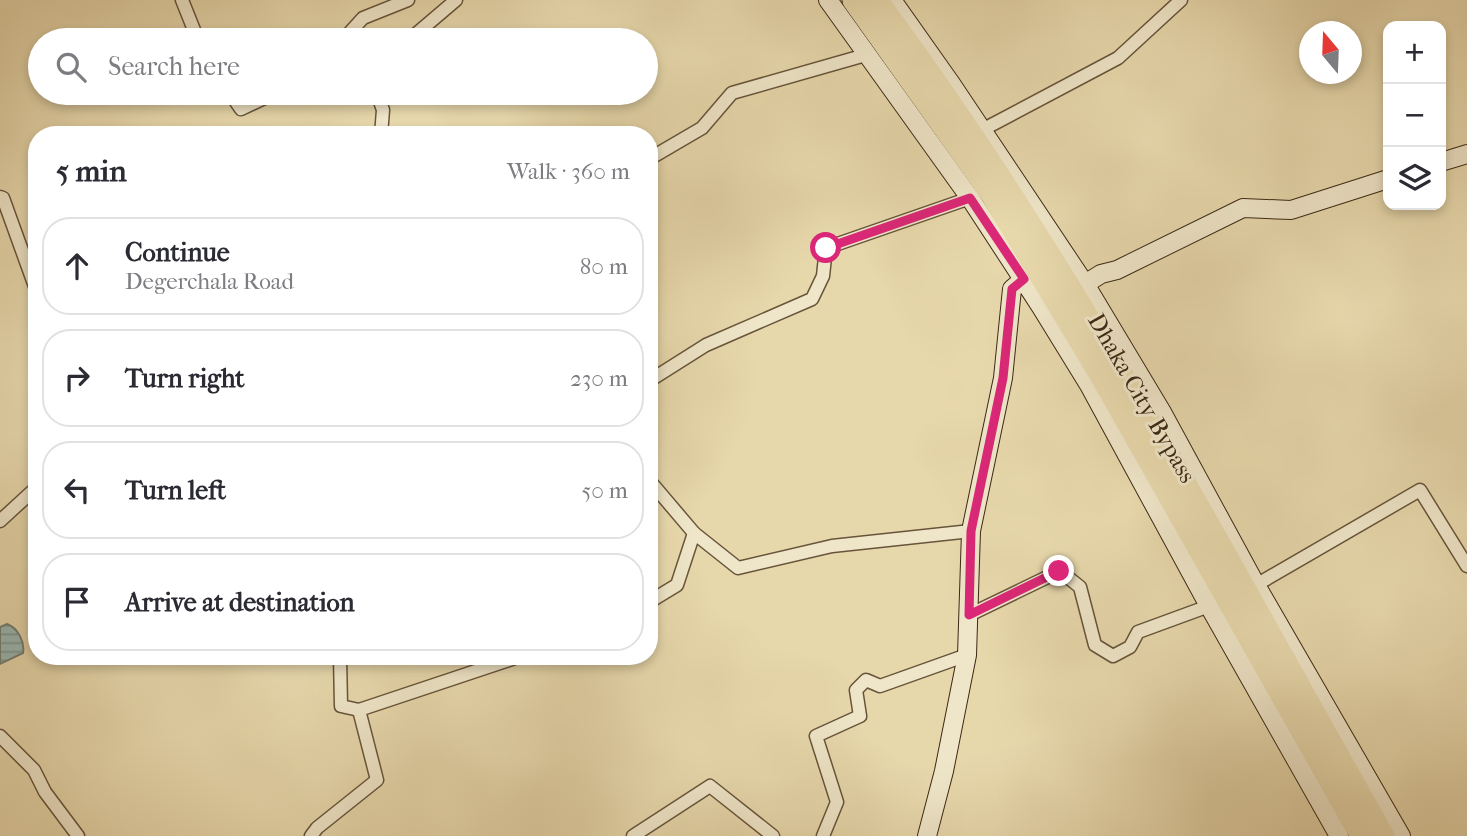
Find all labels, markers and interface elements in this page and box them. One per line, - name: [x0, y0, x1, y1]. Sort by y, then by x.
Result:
- north arrow: [1299, 21, 1362, 84]
- map controls: [1383, 21, 1446, 210]
- button: +: [1383, 21, 1446, 84]
- search box: [28, 28, 658, 105]
- icon: search: [52, 48, 90, 86]
- text: Search here: [108, 51, 240, 82]
- button: −: [1383, 84, 1446, 147]
- button: layers: [1383, 147, 1446, 210]
- text: 5 min: [56, 154, 127, 189]
- text: Walk · 360 m: [507, 158, 630, 185]
- route start: [810, 232, 841, 263]
- text: Continue: [125, 237, 230, 268]
- icon: ahead: [58, 247, 96, 285]
- text: 80 m: [580, 253, 628, 280]
- text: Degerchala Road: [125, 268, 294, 295]
- street label: Dhaka City Bypass: [1082, 308, 1202, 488]
- icon: right: [58, 359, 96, 397]
- text: Turn right: [125, 363, 245, 394]
- text: 230 m: [570, 365, 628, 392]
- icon: left: [58, 471, 96, 509]
- text: Turn left: [125, 475, 226, 506]
- text: 50 m: [581, 477, 628, 504]
- route end: [1043, 555, 1074, 586]
- icon: arrive: [58, 583, 96, 621]
- text: Arrive at destination: [125, 587, 355, 618]

